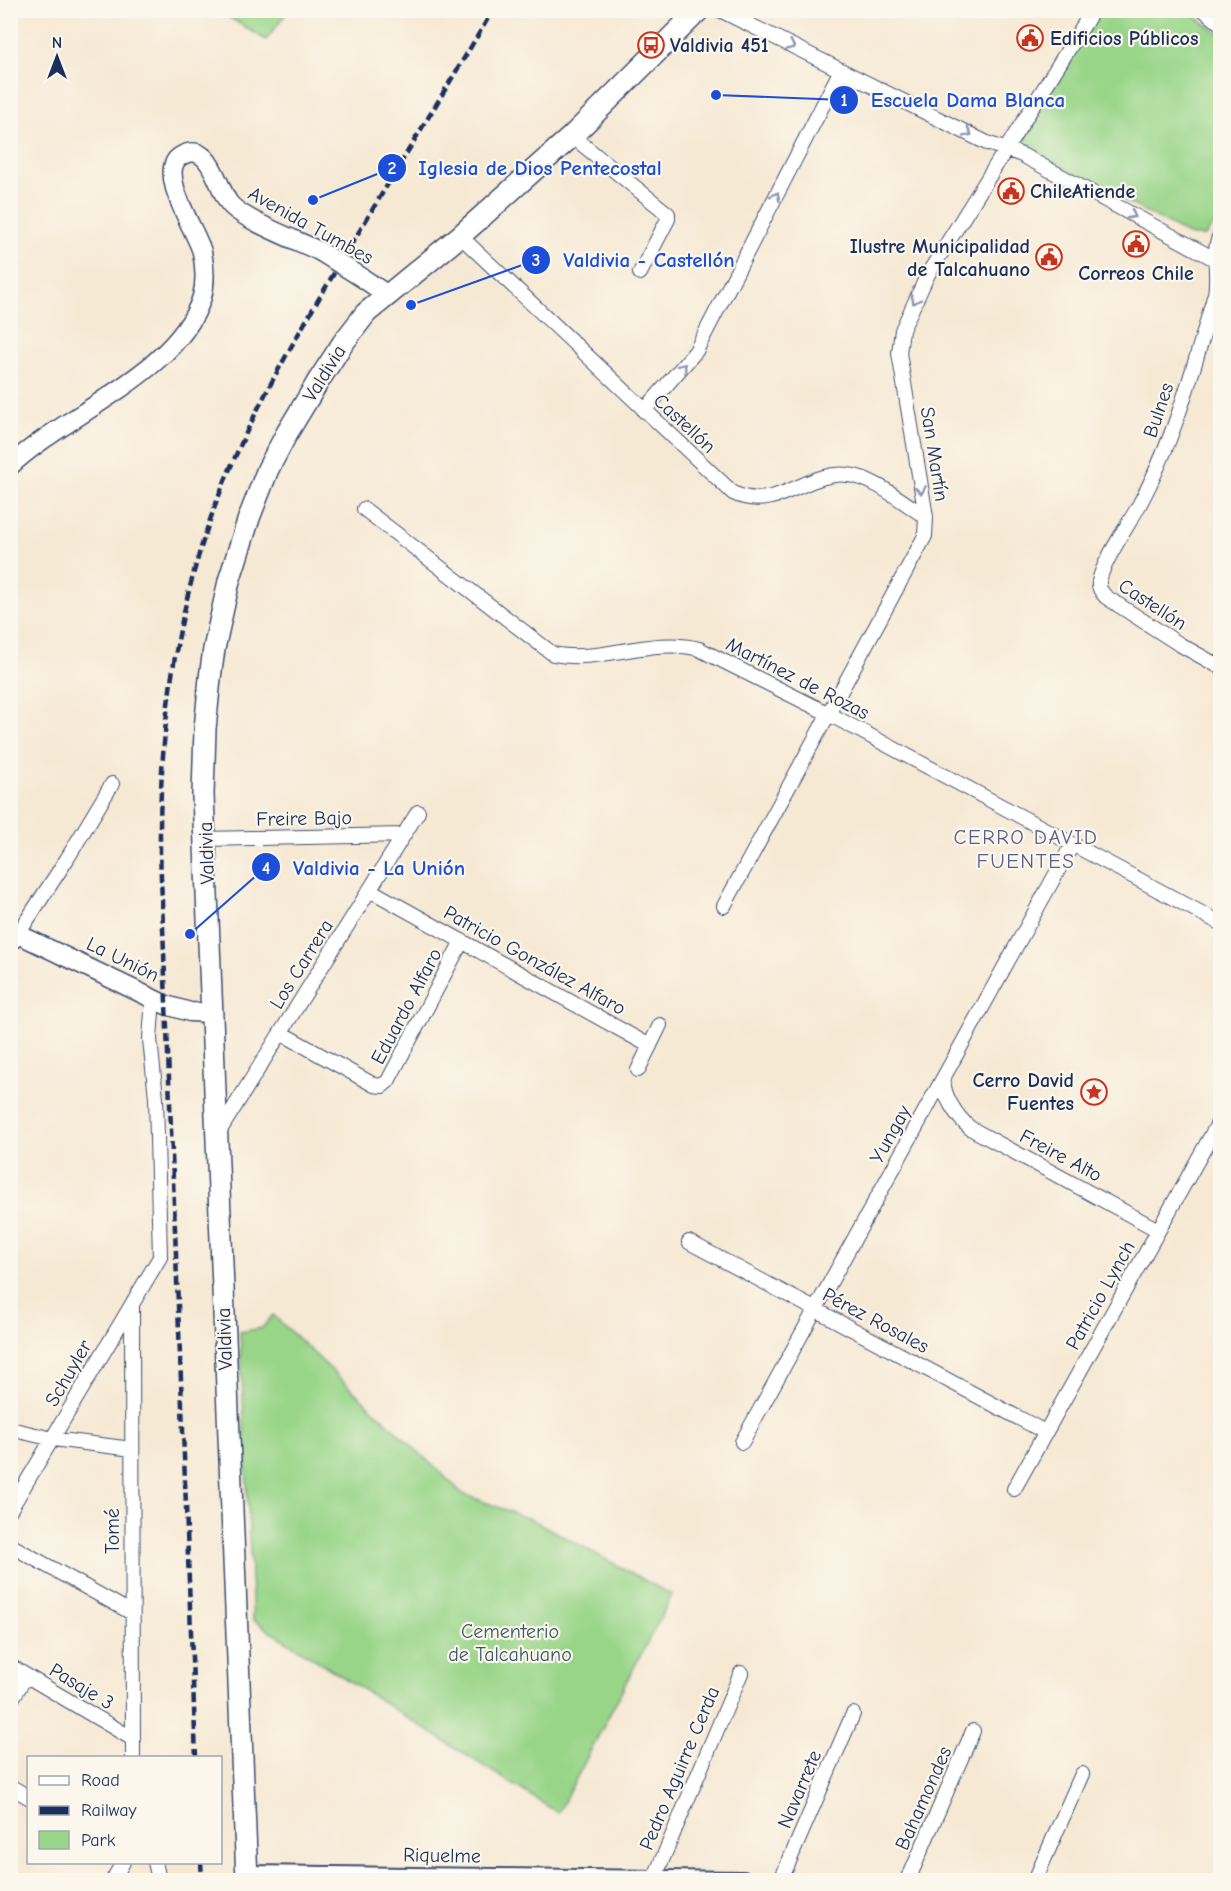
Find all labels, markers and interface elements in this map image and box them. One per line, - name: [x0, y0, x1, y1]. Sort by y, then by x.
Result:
- public building icon: Edificios Públicos: [1015, 23, 1045, 53]
- north arrow: [27, 27, 87, 87]
- place label: Edificios Públicos: [1050, 27, 1198, 50]
- bus stop icon: Valdivia 451: [636, 30, 666, 60]
- text: N: [52, 34, 62, 52]
- place label: Valdivia 451: [670, 34, 769, 57]
- one-way arrow: [785, 38, 796, 50]
- callout: Escuela Dama Blanca: [829, 80, 1077, 119]
- text: Escuela Dama Blanca: [871, 88, 1065, 112]
- text: 1: [840, 90, 848, 111]
- one-way arrow: [962, 126, 973, 138]
- callout: Iglesia de Dios Pentecostal: [377, 149, 674, 188]
- text: Iglesia de Dios Pentecostal: [418, 156, 662, 180]
- text: 2: [388, 158, 397, 179]
- public building icon: ChileAtiende: [996, 176, 1026, 206]
- place label: ChileAtiende: [1030, 180, 1136, 203]
- street label: Avenida Tumbes: [244, 182, 377, 269]
- one-way arrow: [769, 192, 780, 203]
- one-way arrow: [1126, 207, 1137, 219]
- public building icon: Correos Chile: [1121, 229, 1151, 259]
- place label: Ilustre Municipalidad de Talcahuano: [850, 235, 1030, 281]
- callout: Valdivia - Castellón: [521, 240, 746, 279]
- public building icon: Ilustre Municipalidad de Talcahuano: [1034, 242, 1064, 272]
- text: Valdivia - Castellón: [563, 248, 735, 272]
- text: 3: [532, 250, 540, 271]
- place label: Correos Chile: [1078, 262, 1194, 285]
- one-way arrow: [911, 294, 923, 305]
- street label: Valdivia: [298, 341, 351, 406]
- one-way arrow: [676, 363, 687, 374]
- street label: Bulnes: [1138, 380, 1179, 441]
- street label: Castellón: [649, 389, 720, 458]
- street label: San Martín: [916, 405, 953, 503]
- one-way arrow: [915, 485, 927, 495]
- street label: Castellón: [1114, 574, 1191, 635]
- street label: Martínez de Rozas: [722, 632, 873, 724]
- street label: Freire Bajo: [256, 806, 352, 831]
- street label: Valdivia: [194, 821, 219, 885]
- district label: CERRO DAVID FUENTES: [954, 825, 1098, 873]
- callout: Valdivia - La Unión: [251, 848, 477, 887]
- text: Valdivia - La Unión: [293, 856, 465, 880]
- text: 4: [262, 858, 270, 879]
- street label: Patricio González Alfaro: [440, 901, 630, 1020]
- street label: Los Carrera: [265, 915, 338, 1013]
- street label: La Unión: [83, 932, 163, 987]
- street label: Eduardo Alfaro: [366, 944, 447, 1068]
- place label: Cerro David Fuentes: [972, 1069, 1074, 1115]
- place icon: Cerro David Fuentes: [1079, 1077, 1109, 1107]
- street label: Yungay: [865, 1101, 916, 1167]
- street label: Freire Alto: [1016, 1124, 1106, 1187]
- street label: Patricio Lynch: [1061, 1237, 1140, 1354]
- street label: Pérez Rosales: [819, 1283, 933, 1358]
- street label: Valdivia: [212, 1307, 237, 1371]
- street label: Schuyler: [40, 1336, 97, 1411]
- street label: Tomé: [101, 1508, 124, 1554]
- park label: Cementerio de Talcahuano: [448, 1620, 572, 1666]
- street label: Pasaje 3: [45, 1658, 118, 1715]
- street label: Pedro Aguirre Cerda: [635, 1683, 724, 1854]
- street label: Bahamondes: [890, 1743, 957, 1854]
- street label: Navarrete: [773, 1747, 826, 1832]
- legend: [27, 1756, 222, 1864]
- text: Road: [81, 1770, 120, 1791]
- text: Railway: [81, 1800, 138, 1821]
- text: Park: [81, 1830, 116, 1851]
- street label: Riquelme: [403, 1843, 481, 1868]

